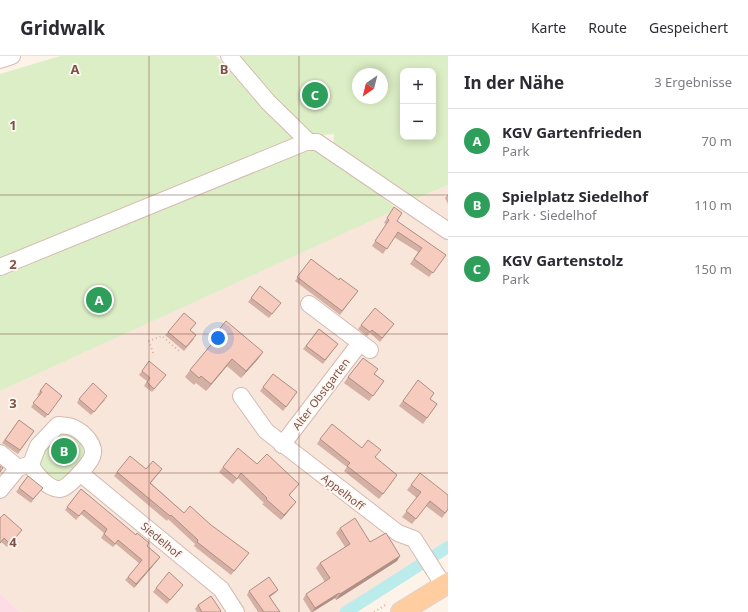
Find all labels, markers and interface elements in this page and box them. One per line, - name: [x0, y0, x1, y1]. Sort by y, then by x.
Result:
- text: Gridwalk: [20, 15, 105, 41]
- text: Karte: [531, 18, 566, 37]
- text: Route: [588, 18, 627, 37]
- text: Gespeichert: [649, 18, 728, 37]
- text: A: [71, 60, 80, 78]
- text: B: [220, 60, 228, 78]
- north arrow: [352, 68, 388, 104]
- map controls: [400, 68, 436, 140]
- button: +: [400, 68, 436, 104]
- text: In der Nähe: [464, 71, 564, 94]
- text: 3 Ergebnisse: [654, 73, 732, 91]
- pin: C: [302, 80, 328, 110]
- button: −: [400, 104, 436, 140]
- text: 1: [9, 116, 17, 134]
- text: KGV Gartenfrieden: [502, 122, 642, 142]
- text: A: [473, 132, 482, 150]
- text: 70 m: [702, 132, 732, 150]
- text: Park: [502, 142, 529, 160]
- text: Spielplatz Siedelhof: [502, 186, 648, 206]
- text: B: [473, 196, 481, 214]
- text: 110 m: [694, 196, 732, 214]
- text: Park · Siedelhof: [502, 206, 597, 224]
- text: KGV Gartenstolz: [502, 250, 623, 270]
- text: 2: [9, 255, 17, 273]
- text: C: [473, 260, 481, 278]
- text: 150 m: [694, 260, 732, 278]
- text: Park: [502, 270, 529, 288]
- pin: A: [86, 285, 112, 315]
- your location: [208, 328, 228, 348]
- street label: Alter Obstgarten: [289, 355, 353, 433]
- text: 3: [9, 394, 17, 412]
- pin: B: [51, 436, 77, 466]
- street label: Appelhoff: [319, 470, 369, 514]
- street label: Siedelhof: [138, 518, 186, 562]
- text: 4: [9, 533, 17, 551]

